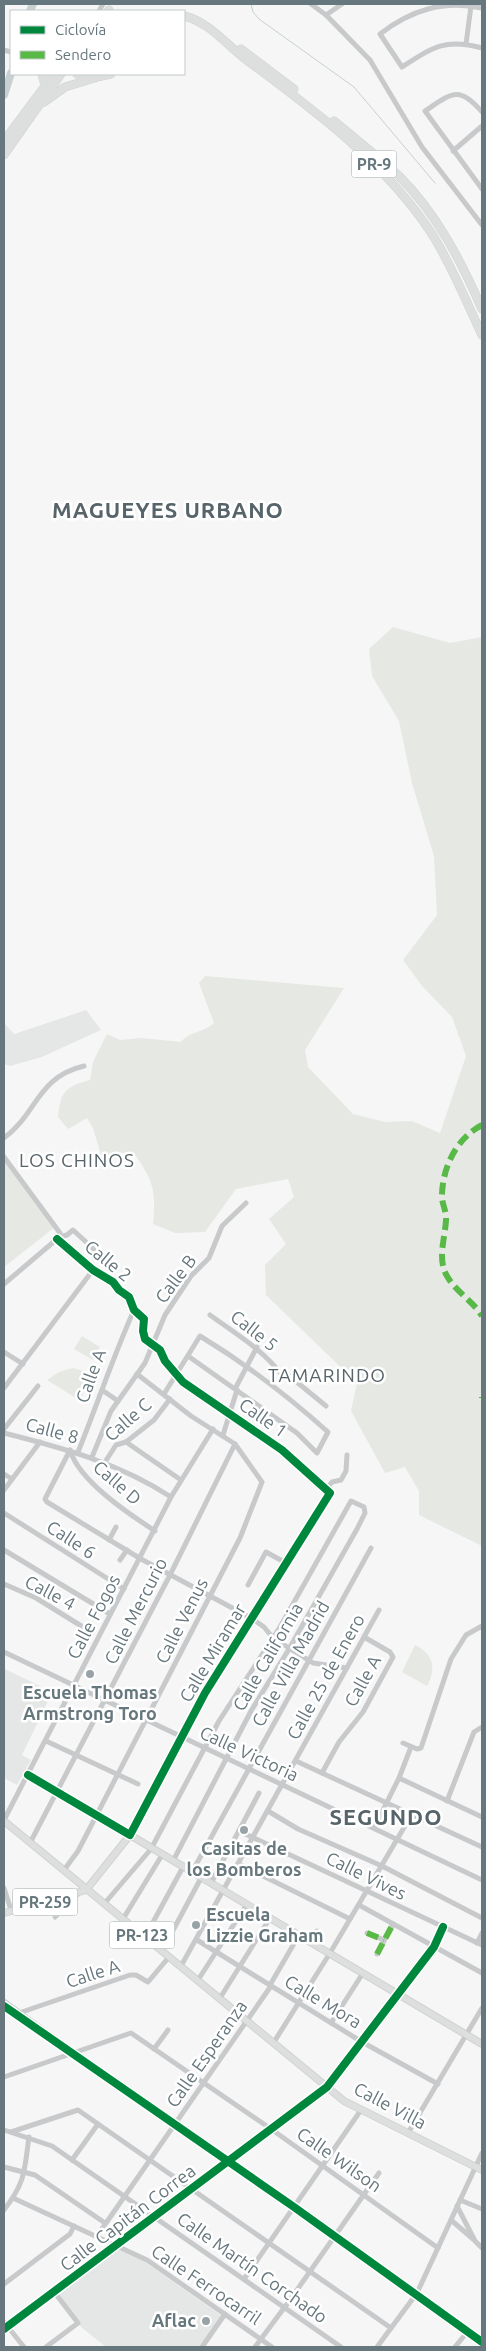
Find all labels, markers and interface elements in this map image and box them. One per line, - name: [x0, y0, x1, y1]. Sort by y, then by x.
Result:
- legend: [10, 10, 185, 75]
- text: Ciclovía: [55, 21, 106, 38]
- text: Sendero: [55, 46, 111, 63]
- road number: PR-9: [352, 150, 396, 178]
- district label: MAGUEYES URBANO: [52, 497, 284, 522]
- district label: LOS CHINOS: [19, 1149, 135, 1171]
- street label: Calle 2: [81, 1235, 136, 1285]
- street label: Calle B: [151, 1250, 200, 1306]
- street label: Calle 5: [227, 1306, 282, 1355]
- street label: Calle A: [71, 1346, 109, 1405]
- district label: TAMARINDO: [268, 1364, 386, 1386]
- street label: Calle C: [100, 1394, 155, 1445]
- street label: Calle 1: [236, 1394, 291, 1441]
- street label: Calle 8: [24, 1413, 81, 1447]
- street label: Calle D: [90, 1456, 146, 1508]
- street label: Calle 6: [43, 1516, 100, 1562]
- street label: Calle Mercurio: [100, 1554, 170, 1667]
- street label: Calle 4: [22, 1571, 79, 1614]
- street label: Calle Fogos: [63, 1571, 124, 1662]
- street label: Calle Venus: [151, 1574, 211, 1666]
- street label: Calle Villa Madrid: [247, 1597, 333, 1730]
- street label: Calle Miramar: [175, 1599, 250, 1705]
- street label: Calle California: [228, 1599, 306, 1714]
- street label: Calle 25 de Enero: [282, 1610, 368, 1743]
- street label: Calle A: [340, 1651, 384, 1710]
- marker: Escuela Thomas Armstrong Toro: [84, 1668, 96, 1680]
- place label: Escuela Thomas Armstrong Toro: [23, 1682, 157, 1723]
- street label: Calle Victoria: [197, 1722, 302, 1785]
- district label: SEGUNDO: [330, 1804, 442, 1829]
- marker: Casitas de los Bomberos: [238, 1824, 250, 1836]
- place label: Casitas de los Bomberos: [186, 1838, 302, 1879]
- street label: Calle Vives: [323, 1847, 410, 1903]
- road number: PR-259: [12, 1888, 78, 1915]
- place label: Escuela Lizzie Graham: [206, 1904, 324, 1945]
- marker: Escuela Lizzie Graham: [190, 1919, 202, 1931]
- road number: PR-123: [110, 1922, 174, 1948]
- street label: Calle A: [63, 1955, 122, 1991]
- street label: Calle Mora: [281, 1970, 366, 2032]
- street label: Calle Esperanza: [162, 1996, 251, 2111]
- street label: Calle Villa: [351, 2078, 430, 2132]
- street label: Calle Wilson: [293, 2123, 386, 2196]
- street label: Calle Capitán Correa: [56, 2160, 199, 2275]
- street label: Calle Martín Corchado: [174, 2208, 331, 2327]
- street label: Calle Ferrocarril: [148, 2240, 265, 2328]
- place label: Aflac: [152, 2310, 196, 2330]
- marker: Aflac: [200, 2315, 212, 2327]

